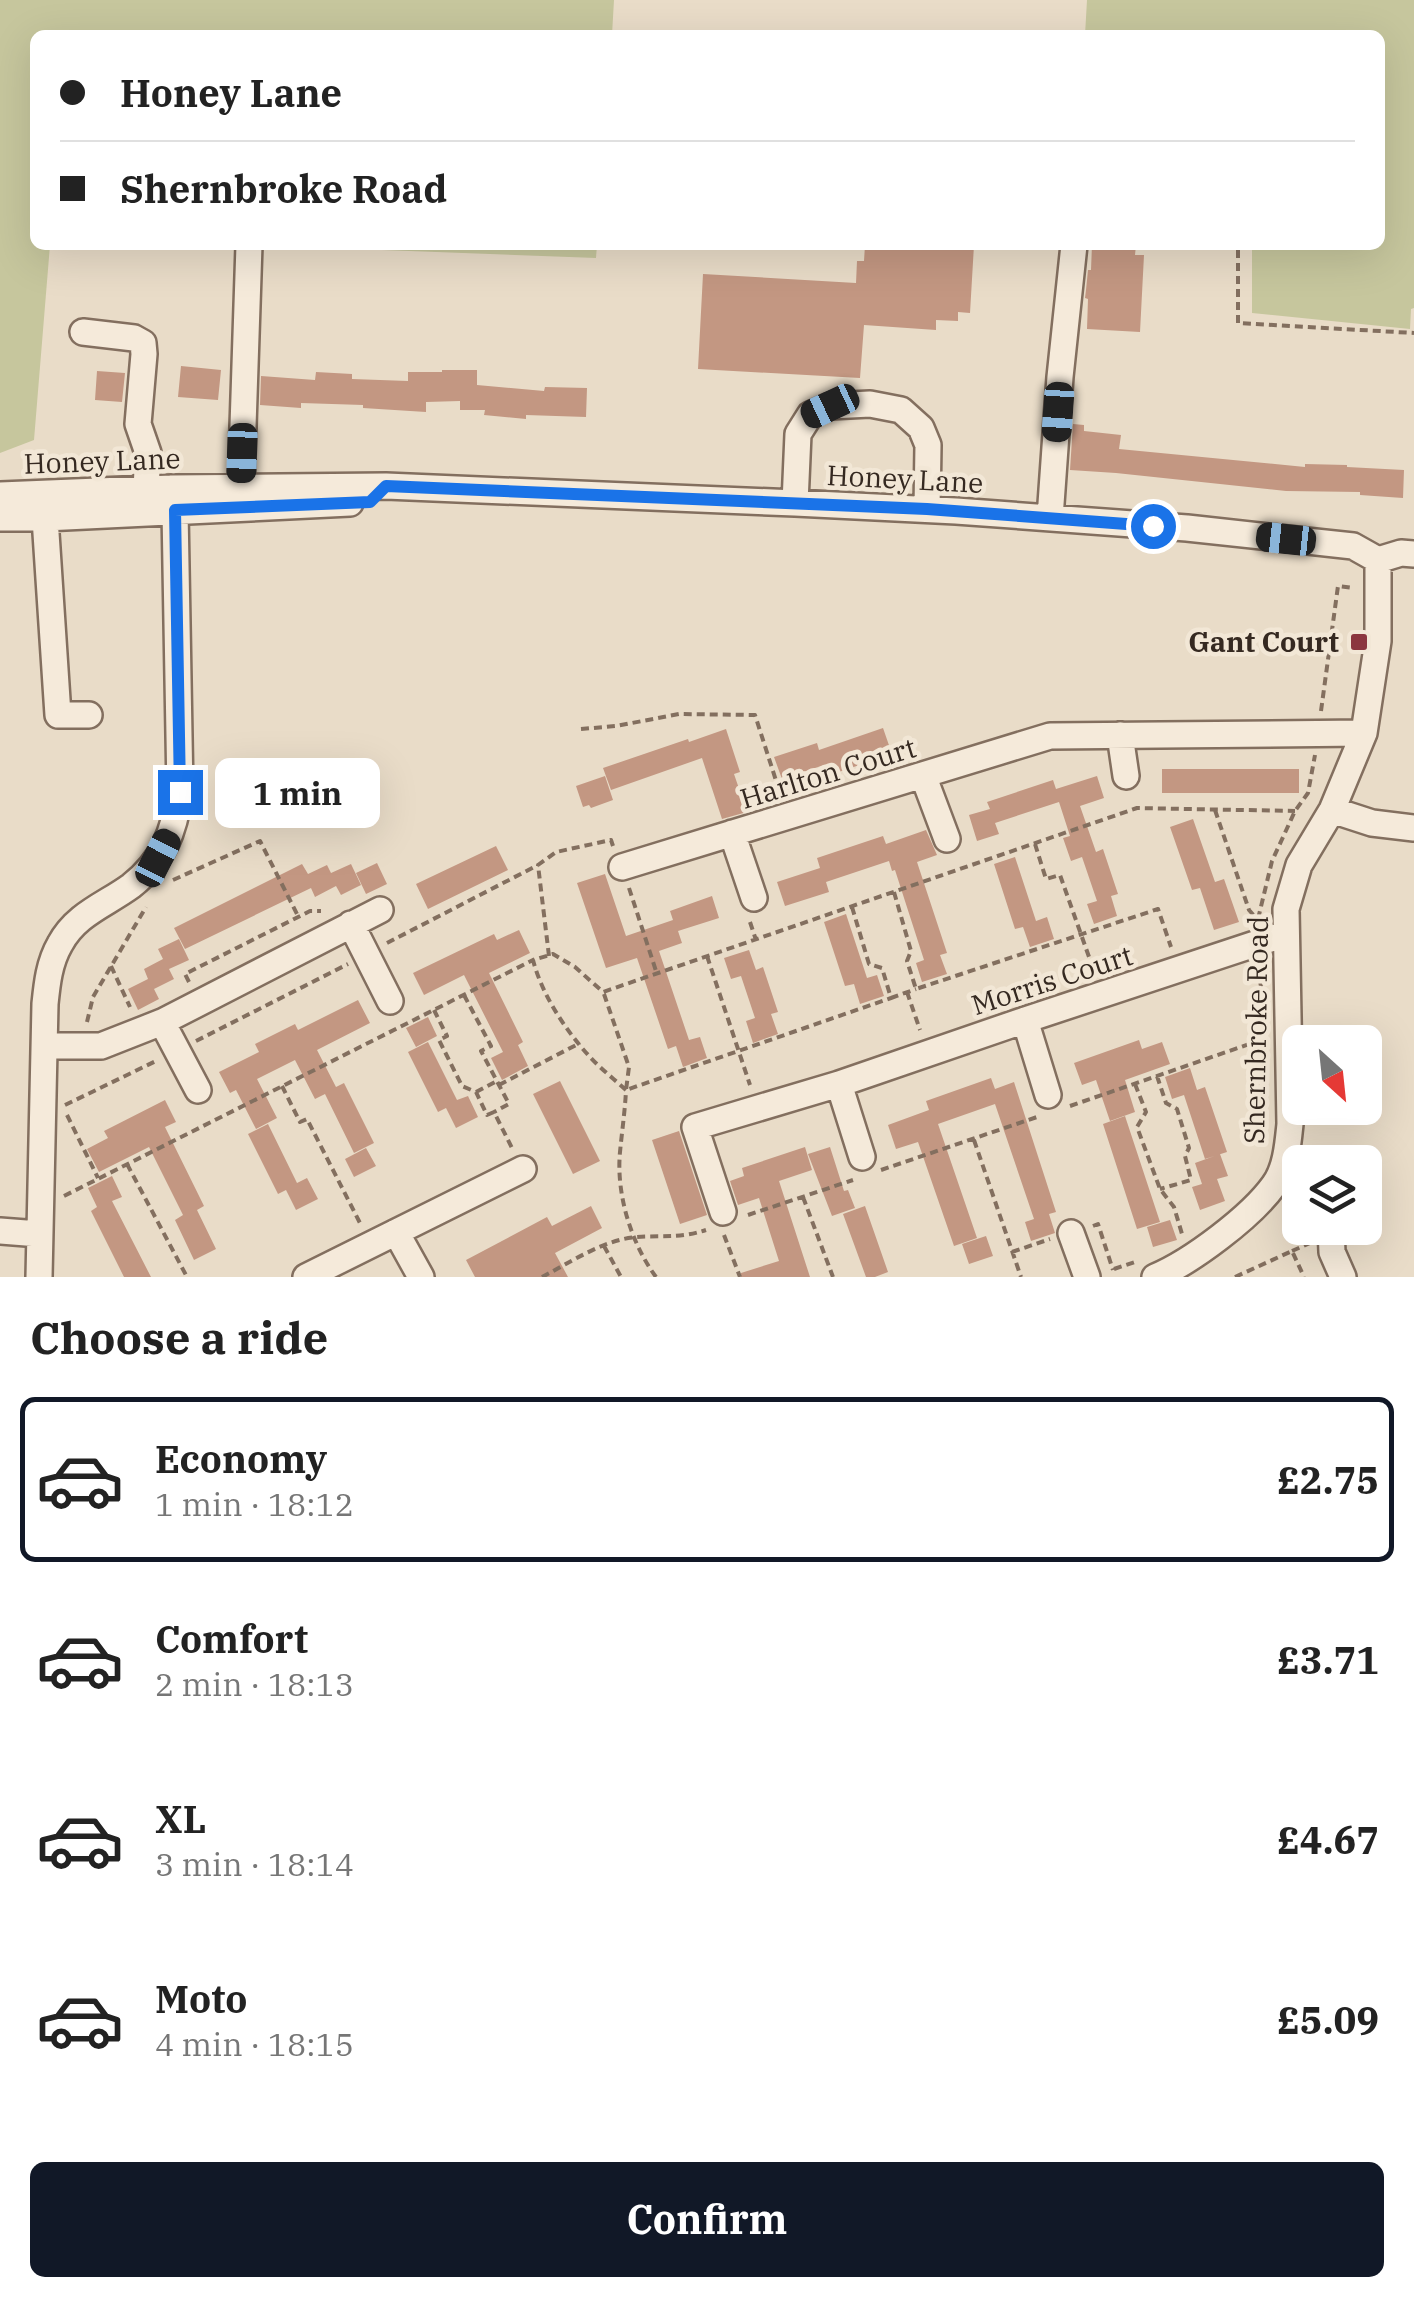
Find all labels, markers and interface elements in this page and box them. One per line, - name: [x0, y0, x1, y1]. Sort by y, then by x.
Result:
- text: Honey Lane: [120, 68, 342, 117]
- text: Shernbroke Road: [120, 164, 447, 213]
- car: [796, 380, 864, 432]
- car: [1041, 381, 1075, 443]
- car: [226, 422, 258, 484]
- street label: Honey Lane: [23, 439, 181, 482]
- street label: Honey Lane: [826, 456, 984, 501]
- route start: [1131, 504, 1176, 549]
- car: [1255, 521, 1317, 557]
- place label: Gant Court: [1188, 623, 1339, 660]
- marker: Gant Court: [1348, 631, 1370, 653]
- street label: Harlton Court: [736, 728, 920, 817]
- callout: 1 min: [215, 757, 380, 827]
- route end: [158, 770, 203, 815]
- text: 1 min: [253, 772, 342, 814]
- car: [131, 824, 185, 892]
- street label: Shernbroke Road: [1235, 915, 1276, 1144]
- street label: Morris Court: [966, 936, 1137, 1023]
- north arrow: [1282, 1025, 1382, 1125]
- map controls: [1282, 1025, 1382, 1245]
- button: layers: [1282, 1145, 1382, 1245]
- text: Choose a ride: [30, 1308, 328, 1366]
- text: Economy: [155, 1434, 327, 1483]
- icon: car: [35, 1435, 125, 1525]
- text: £2.75: [1277, 1455, 1379, 1504]
- text: 1 min · 18:12: [155, 1483, 354, 1525]
- text: Comfort: [155, 1614, 308, 1663]
- icon: car: [35, 1615, 125, 1705]
- text: £3.71: [1277, 1635, 1379, 1684]
- text: 2 min · 18:13: [155, 1663, 354, 1705]
- text: XL: [155, 1794, 206, 1843]
- icon: car: [35, 1795, 125, 1885]
- text: £4.67: [1277, 1815, 1379, 1864]
- text: 3 min · 18:14: [155, 1843, 354, 1885]
- text: Moto: [155, 1974, 247, 2023]
- icon: car: [35, 1975, 125, 2065]
- text: £5.09: [1277, 1995, 1379, 2044]
- text: 4 min · 18:15: [155, 2023, 354, 2065]
- button: Confirm: [30, 2162, 1384, 2277]

